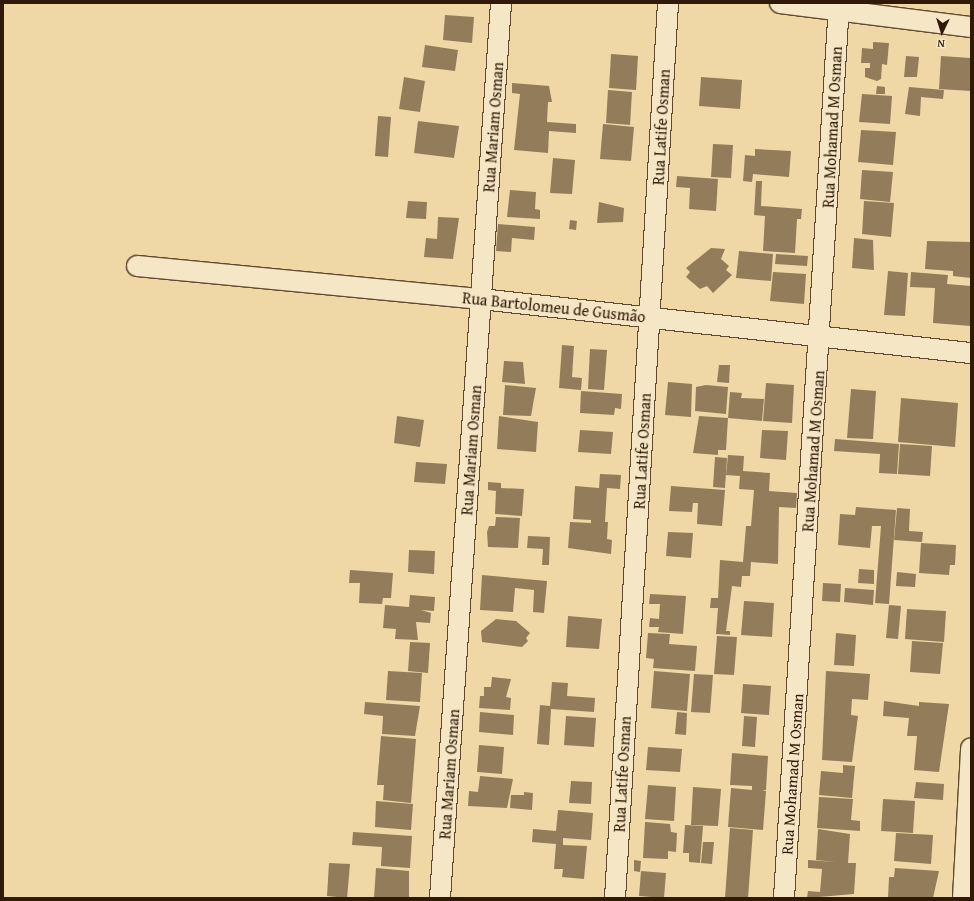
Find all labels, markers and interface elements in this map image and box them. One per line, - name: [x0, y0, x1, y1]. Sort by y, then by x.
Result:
- north arrow: [922, 12, 962, 52]
- text: N: [937, 36, 945, 52]
- street label: Rua Mohamad M Osman: [818, 46, 846, 208]
- street label: Rua Mariam Osman: [479, 61, 507, 193]
- street label: Rua Latife Osman: [648, 68, 674, 186]
- street label: Rua Bartolomeu de Gusmão: [461, 288, 647, 326]
- street label: Rua Mohamad M Osman: [798, 370, 828, 532]
- street label: Rua Mariam Osman: [457, 384, 485, 516]
- street label: Rua Latife Osman: [629, 392, 655, 510]
- street label: Rua Mohamad M Osman: [777, 693, 807, 855]
- street label: Rua Mariam Osman: [435, 708, 463, 840]
- street label: Rua Latife Osman: [609, 715, 635, 833]

